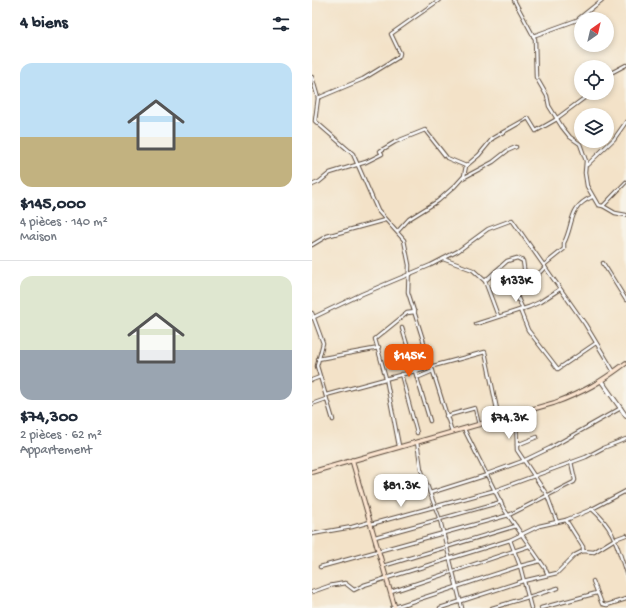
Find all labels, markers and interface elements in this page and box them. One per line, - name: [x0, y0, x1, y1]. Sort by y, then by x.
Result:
- north arrow: [574, 12, 614, 52]
- map controls: [574, 12, 614, 148]
- icon: filters: [270, 13, 292, 35]
- text: 4 biens: [20, 14, 68, 34]
- button: locate: [574, 60, 614, 100]
- icon: home: [120, 89, 192, 161]
- button: layers: [574, 108, 614, 148]
- text: $145,000: [20, 195, 86, 215]
- text: 4 pièces · 140 m²: [20, 215, 108, 230]
- text: Maison: [20, 230, 57, 245]
- pin: $133K: [488, 269, 544, 303]
- text: $133K: [500, 274, 532, 289]
- icon: home: [120, 302, 192, 374]
- pin: $145K: [381, 344, 437, 378]
- text: $145K: [393, 349, 425, 364]
- pin: $74.3K: [476, 406, 542, 440]
- text: $74,300: [20, 408, 78, 428]
- text: $74.3K: [491, 411, 527, 426]
- text: 2 pièces · 62 m²: [20, 428, 102, 443]
- text: Appartement: [20, 443, 92, 458]
- pin: $81.3K: [368, 474, 434, 508]
- text: $81.3K: [383, 479, 419, 494]

